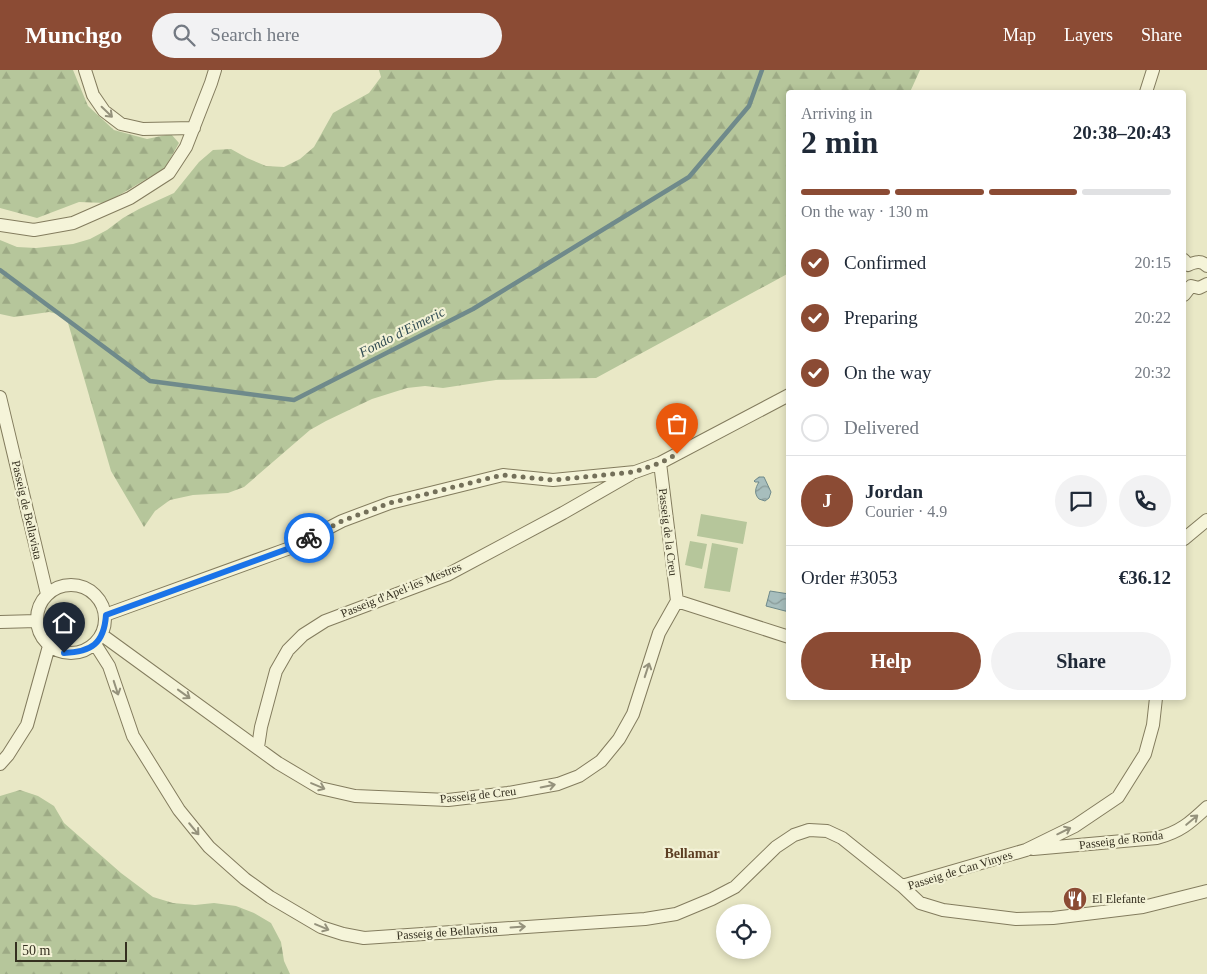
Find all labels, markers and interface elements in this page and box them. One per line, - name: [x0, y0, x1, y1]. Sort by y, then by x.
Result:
- search box: [152, 13, 502, 58]
- icon: search: [170, 21, 198, 49]
- text: Munchgo: [25, 22, 122, 48]
- text: Search here: [210, 24, 300, 45]
- text: Map: [1003, 25, 1036, 45]
- text: Layers: [1064, 25, 1113, 45]
- text: Share: [1141, 25, 1182, 45]
- text: Arriving in: [801, 105, 873, 122]
- one-way arrow: [101, 106, 113, 118]
- text: 20:38–20:43: [1073, 122, 1171, 143]
- text: 2 min: [801, 124, 878, 160]
- text: On the way · 130 m: [801, 203, 929, 220]
- icon: check: [801, 249, 829, 277]
- text: Confirmed: [844, 252, 926, 273]
- text: 20:15: [1135, 254, 1171, 271]
- water label: Fondo d'Eimeric: [356, 304, 448, 361]
- icon: check: [801, 304, 829, 332]
- text: Preparing: [844, 307, 918, 328]
- text: 20:22: [1135, 309, 1171, 326]
- icon: check: [801, 359, 829, 387]
- text: On the way: [844, 362, 932, 383]
- text: 20:32: [1135, 364, 1171, 381]
- pin: [656, 403, 698, 454]
- icon: bag: [663, 410, 691, 438]
- text: Delivered: [844, 417, 919, 438]
- street label: Passeig de Bellavista: [9, 459, 45, 562]
- button: chat: [1055, 475, 1107, 527]
- button: phone: [1119, 475, 1171, 527]
- text: Jordan: [865, 481, 923, 502]
- street label: Passeig de la Creu: [656, 487, 680, 577]
- text: J: [822, 490, 832, 511]
- text: Courier · 4.9: [865, 503, 947, 520]
- courier: [284, 513, 334, 563]
- icon: bike: [295, 524, 323, 552]
- street label: Passeig d'Apel·les Mestres: [339, 559, 464, 621]
- text: Order #3053: [801, 567, 898, 588]
- text: €36.12: [1119, 567, 1171, 588]
- pin: [43, 602, 85, 653]
- icon: home: [50, 609, 78, 637]
- button: Help: [801, 632, 981, 690]
- button: Share: [991, 632, 1171, 690]
- one-way arrow: [642, 663, 652, 679]
- one-way arrow: [112, 679, 122, 695]
- one-way arrow: [177, 689, 191, 699]
- one-way arrow: [539, 780, 555, 790]
- one-way arrow: [310, 782, 325, 791]
- street label: Passeig de Creu: [439, 784, 517, 806]
- one-way arrow: [1185, 815, 1198, 826]
- one-way arrow: [188, 822, 199, 835]
- one-way arrow: [1056, 826, 1071, 835]
- street label: Passeig de Ronda: [1078, 828, 1165, 852]
- district label: Bellamar: [664, 846, 720, 861]
- street label: Passeig de Can Vinyes: [906, 847, 1014, 893]
- restaurant icon: El Elefante: [1062, 886, 1088, 912]
- place label: El Elefante: [1092, 892, 1146, 906]
- map controls: [716, 904, 771, 959]
- button: locate: [716, 904, 771, 959]
- street label: Passeig de Bellavista: [396, 921, 499, 943]
- one-way arrow: [314, 922, 329, 932]
- one-way arrow: [509, 923, 525, 932]
- scale bar: [15, 939, 128, 962]
- text: 50 m: [22, 943, 50, 958]

